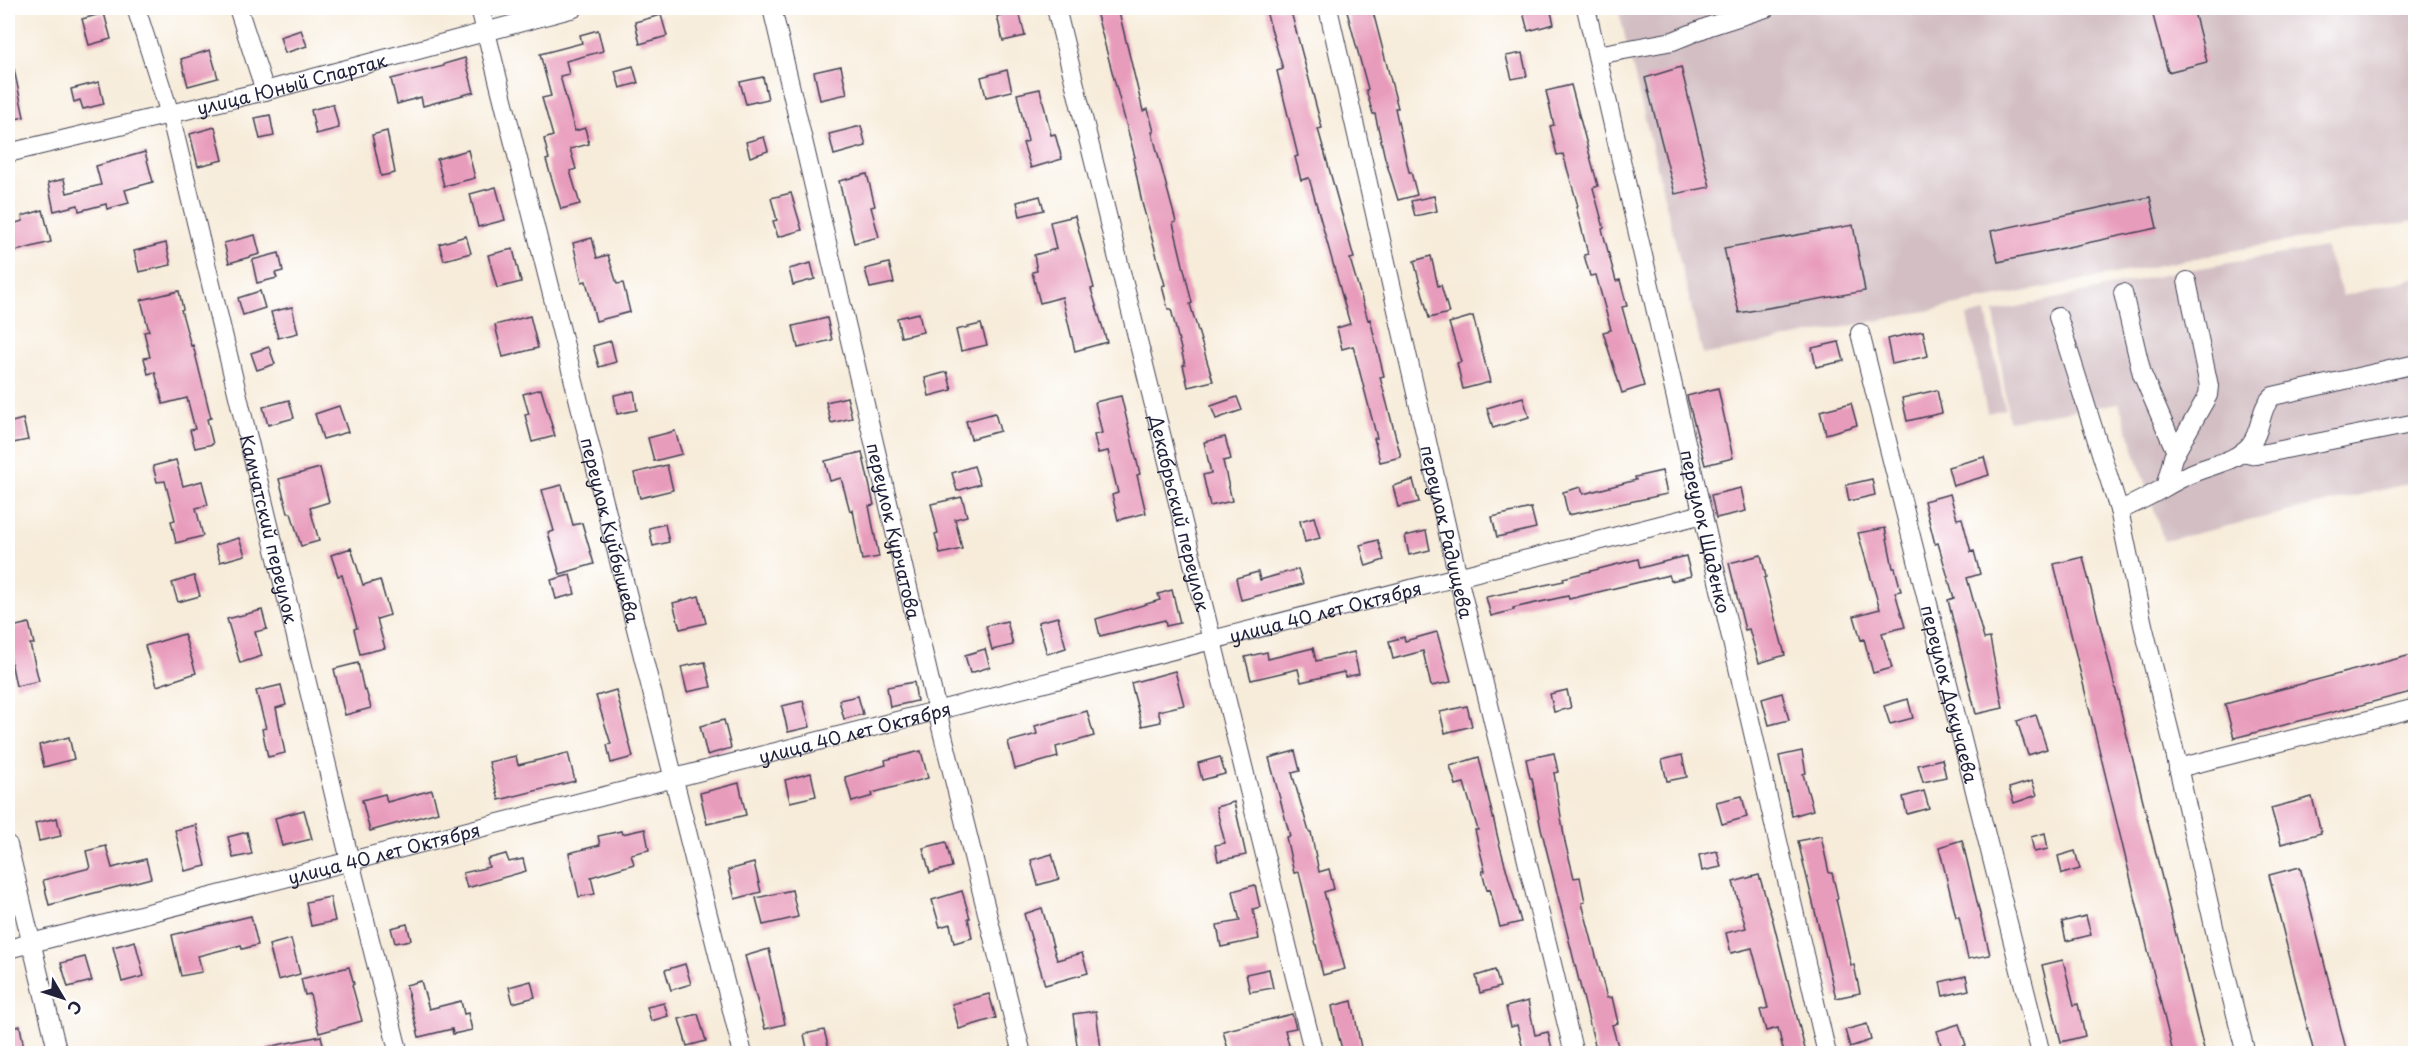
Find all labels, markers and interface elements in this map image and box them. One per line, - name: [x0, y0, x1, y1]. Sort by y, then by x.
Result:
- street label: улица Юный Спартак: [194, 45, 390, 121]
- street label: Декабрьский переулок: [1143, 411, 1218, 614]
- street label: Камчатский переулок: [234, 432, 306, 626]
- street label: переулок Куйбышева: [575, 434, 648, 626]
- street label: переулок Курчатова: [861, 440, 929, 623]
- street label: переулок Радищева: [1415, 442, 1481, 622]
- street label: переулок Щаденко: [1675, 447, 1738, 616]
- street label: улица 40 лет Октября: [1226, 573, 1424, 649]
- street label: переулок Докучаева: [1915, 602, 1986, 787]
- street label: улица 40 лет Октября: [755, 694, 954, 769]
- street label: улица 40 лет Октября: [285, 815, 483, 890]
- north arrow: [33, 968, 93, 1028]
- text: С: [62, 996, 89, 1020]

